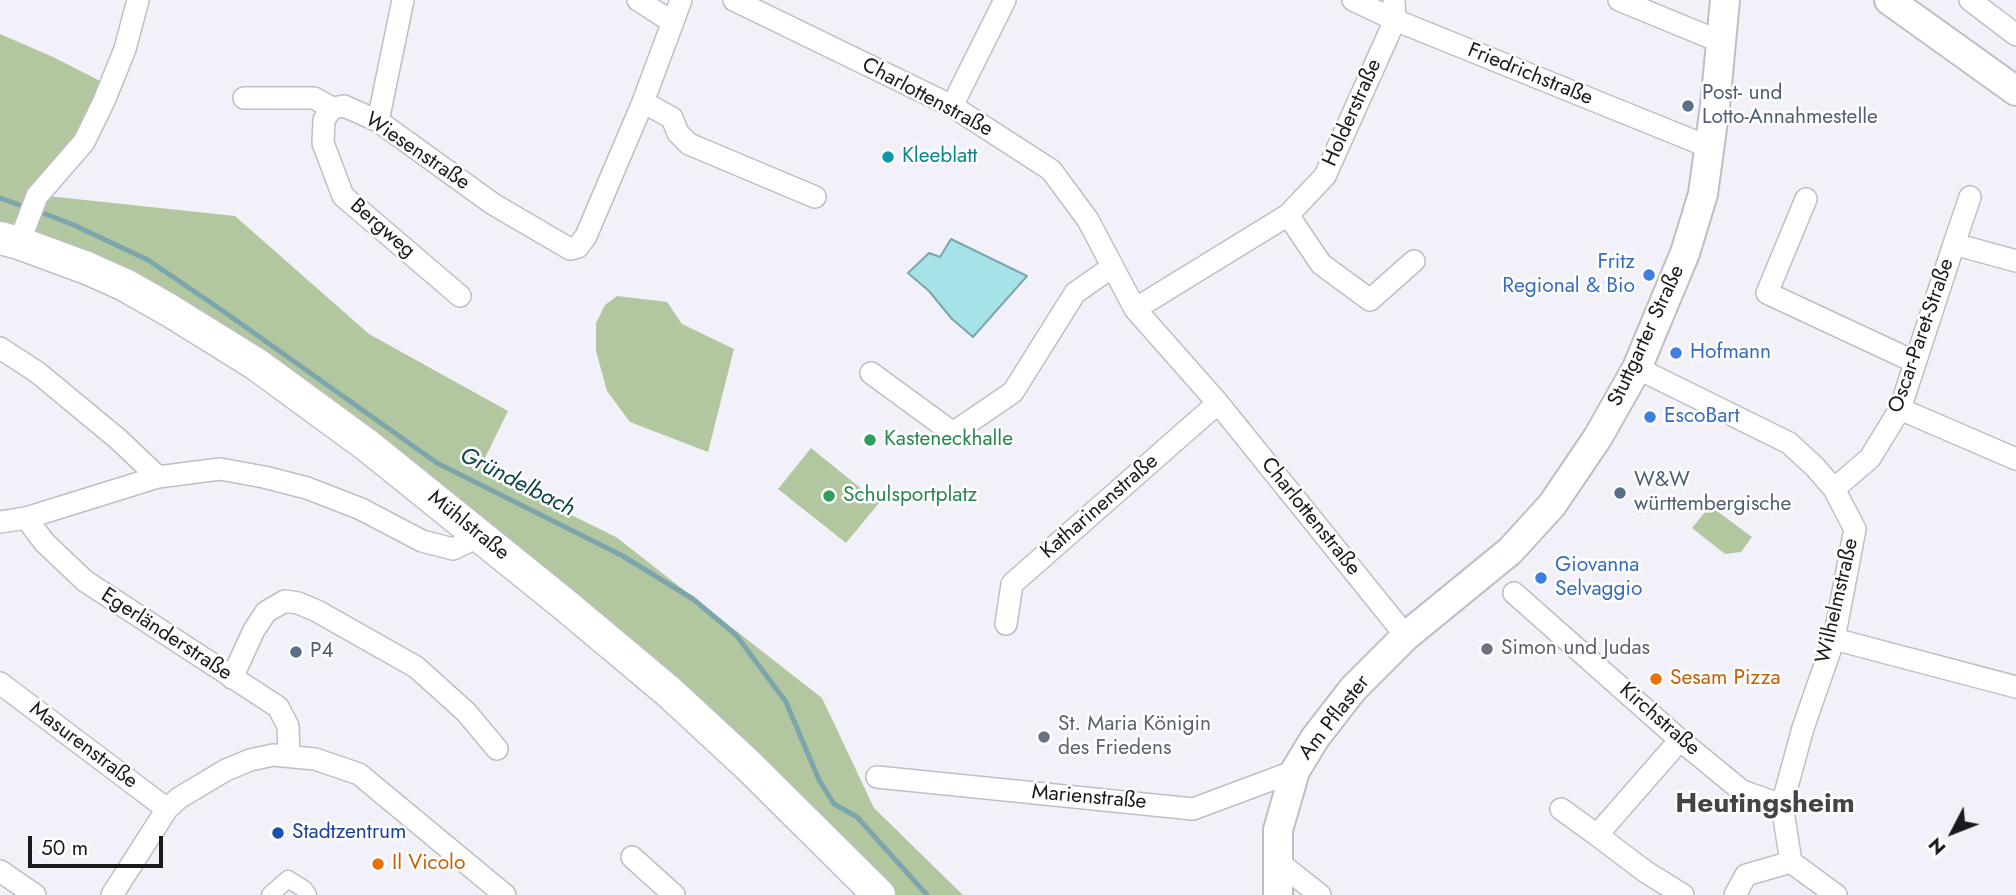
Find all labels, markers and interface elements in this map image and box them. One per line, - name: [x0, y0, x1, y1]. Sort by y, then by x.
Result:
- street label: Friedrichstraße: [1464, 38, 1596, 112]
- street label: Charlottenstraße: [857, 53, 997, 143]
- street label: Holderstraße: [1318, 55, 1388, 171]
- place label: Post- und Lotto-Annahmestelle: [1702, 81, 1878, 131]
- marker: Post- und Lotto-Annahmestelle: [1680, 98, 1696, 114]
- street label: Wiesenstraße: [360, 108, 474, 196]
- place label: Kleeblatt: [902, 144, 977, 170]
- marker: Kleeblatt: [880, 149, 896, 165]
- street label: Bergweg: [344, 194, 420, 264]
- place label: Fritz Regional & Bio: [1502, 250, 1635, 300]
- street label: Oscar-Paret-Straße: [1884, 256, 1960, 416]
- street label: Stuttgarter Straße: [1603, 261, 1691, 411]
- marker: Fritz Regional & Bio: [1641, 267, 1657, 283]
- place label: Hofmann: [1690, 340, 1771, 366]
- marker: Hofmann: [1668, 345, 1684, 361]
- place label: EscoBart: [1664, 404, 1740, 430]
- marker: EscoBart: [1642, 409, 1658, 425]
- place label: Kasteneckhalle: [884, 427, 1013, 453]
- marker: Kasteneckhalle: [862, 432, 878, 448]
- water label: Gründelbach: [455, 442, 579, 524]
- street label: Katharinenstraße: [1036, 449, 1164, 565]
- street label: Charlottenstraße: [1255, 453, 1365, 581]
- place label: W&W württembergische: [1634, 468, 1791, 518]
- place label: Schulsportplatz: [843, 483, 977, 509]
- marker: W&W württembergische: [1612, 485, 1628, 501]
- street label: Mühlstraße: [422, 486, 514, 566]
- marker: Schulsportplatz: [821, 488, 837, 504]
- street label: Wilhelmstraße: [1811, 536, 1865, 666]
- place label: Giovanna Selvaggio: [1555, 553, 1642, 603]
- marker: Giovanna Selvaggio: [1533, 570, 1549, 586]
- street label: Egerländerstraße: [96, 583, 236, 687]
- place label: Simon und Judas: [1501, 636, 1650, 662]
- place label: P4: [310, 639, 334, 665]
- marker: Simon und Judas: [1479, 641, 1495, 657]
- marker: P4: [288, 644, 304, 660]
- place label: Sesam Pizza: [1670, 666, 1781, 692]
- street label: Am Pflaster: [1294, 671, 1376, 765]
- marker: Sesam Pizza: [1648, 671, 1664, 687]
- street label: Kirchstraße: [1613, 678, 1705, 762]
- street label: Masurenstraße: [24, 697, 142, 795]
- place label: St. Maria Königin des Friedens: [1058, 712, 1211, 762]
- marker: St. Maria Königin des Friedens: [1036, 729, 1052, 745]
- street label: Marienstraße: [1031, 780, 1147, 816]
- district label: Heutingsheim: [1675, 788, 1855, 822]
- north arrow: [1918, 797, 1988, 867]
- place label: Stadtzentrum: [292, 820, 406, 846]
- scale bar: [32, 822, 166, 866]
- marker: Stadtzentrum: [270, 825, 286, 841]
- text: N: [1922, 832, 1952, 861]
- text: 50 m: [41, 833, 88, 863]
- place label: Il Vicolo: [392, 851, 465, 877]
- marker: Il Vicolo: [370, 856, 386, 872]

